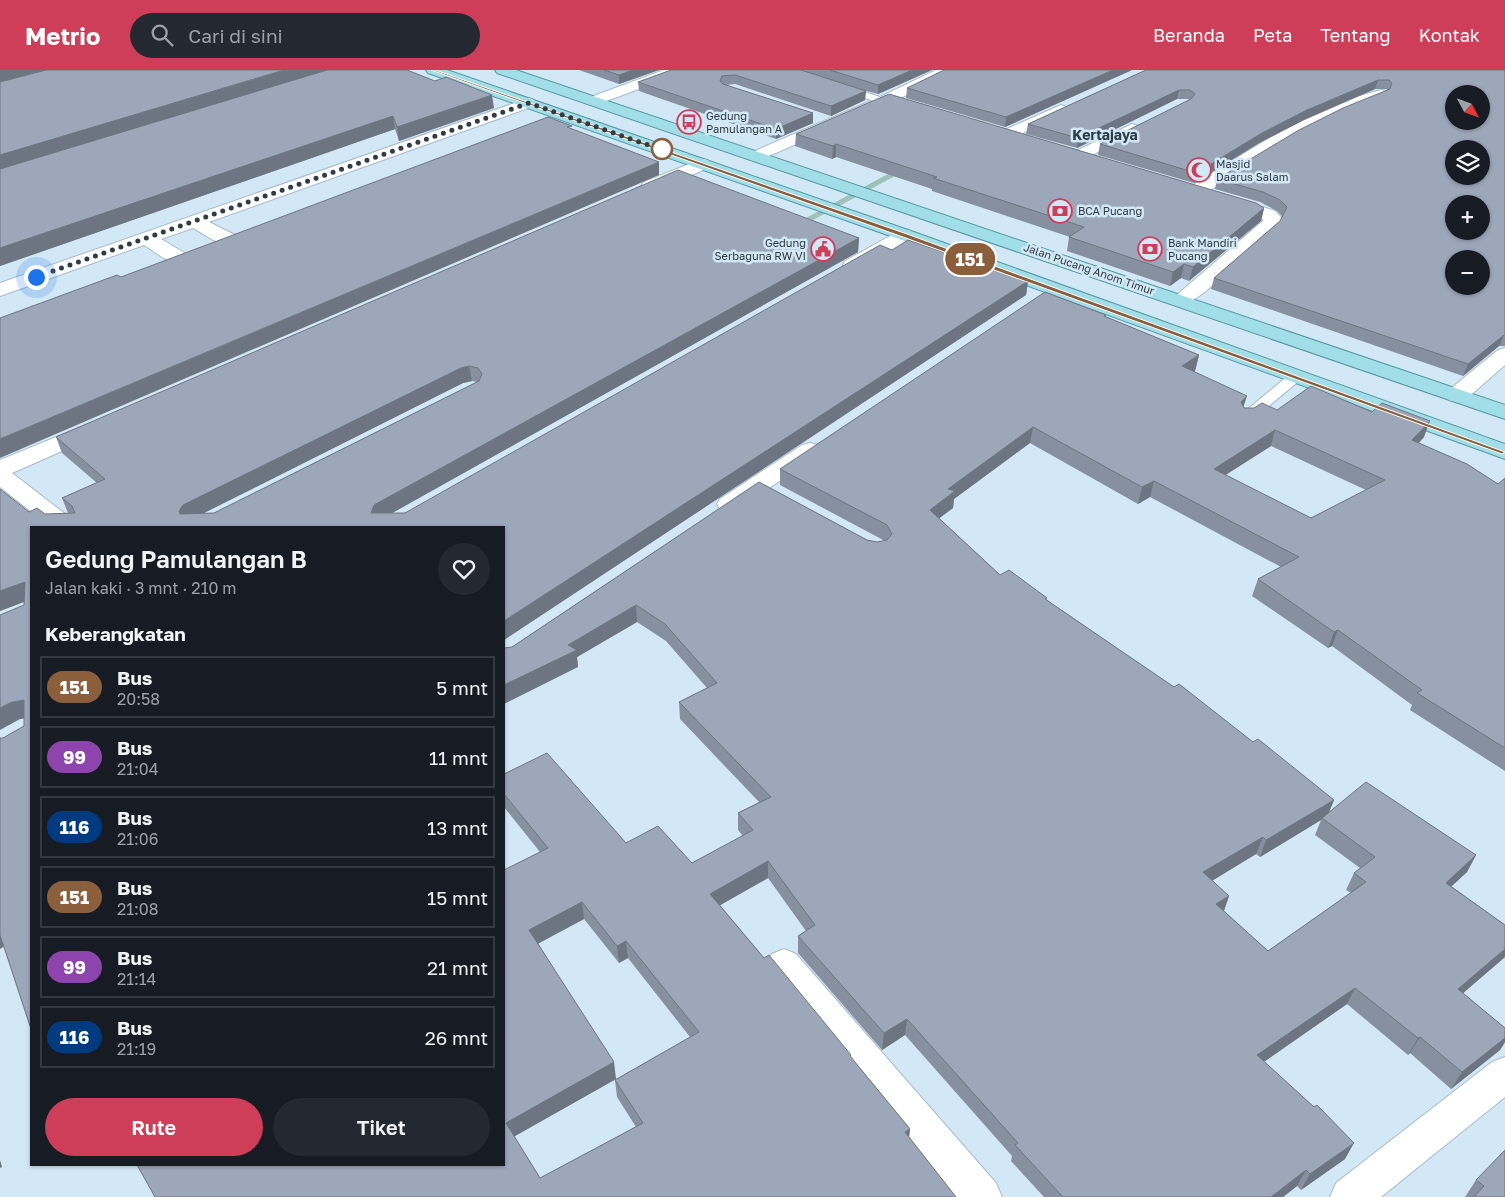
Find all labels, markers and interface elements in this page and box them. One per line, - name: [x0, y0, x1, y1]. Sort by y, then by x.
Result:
- search box: [130, 13, 480, 58]
- text: Metrio: [25, 21, 100, 50]
- icon: search: [148, 21, 176, 49]
- text: Cari di sini: [188, 24, 283, 47]
- text: Beranda: [1153, 24, 1225, 46]
- text: Peta: [1253, 24, 1292, 46]
- text: Tentang: [1320, 24, 1391, 46]
- text: Kontak: [1419, 24, 1480, 46]
- north arrow: [1445, 85, 1490, 130]
- map controls: [1445, 85, 1490, 295]
- bus stop icon: Gedung Pamulangan A: [676, 109, 702, 135]
- place label: Gedung Pamulangan A: [706, 109, 783, 135]
- district label: Kertajaya: [1072, 126, 1138, 143]
- unlabelled marker: [651, 138, 673, 160]
- button: layers: [1445, 140, 1490, 185]
- mosque icon: Masjid Daarus Salam: [1186, 157, 1212, 183]
- place label: Masjid Daarus Salam: [1216, 157, 1288, 183]
- button: +: [1445, 195, 1490, 240]
- bank icon: BCA Pucang: [1047, 198, 1073, 224]
- place label: BCA Pucang: [1078, 204, 1142, 217]
- place label: Gedung Serbaguna RW VI: [715, 236, 806, 262]
- public building icon: Gedung Serbaguna RW VI: [810, 236, 836, 262]
- bank icon: Bank Mandiri Pucang: [1137, 236, 1163, 262]
- place label: Bank Mandiri Pucang: [1168, 236, 1237, 262]
- street label: Jalan Pucang Anom Timur: [1022, 240, 1157, 297]
- line badge: 151: [941, 243, 999, 275]
- text: 151: [955, 248, 985, 270]
- button: −: [1445, 250, 1490, 295]
- your location: [24, 265, 49, 290]
- button: heart: [438, 543, 490, 595]
- text: Gedung Pamulangan B: [45, 544, 307, 573]
- text: Jalan kaki · 3 mnt · 210 m: [45, 578, 237, 598]
- text: Keberangkatan: [45, 622, 186, 645]
- text: Bus: [117, 666, 152, 689]
- text: 151: [60, 676, 89, 698]
- text: 5 mnt: [436, 676, 488, 699]
- text: 20:58: [117, 689, 160, 709]
- text: Bus: [117, 736, 152, 759]
- text: 99: [63, 746, 86, 768]
- text: 11 mnt: [429, 746, 488, 769]
- text: 21:04: [117, 759, 159, 779]
- text: Bus: [117, 806, 152, 829]
- text: 116: [60, 816, 89, 838]
- text: 13 mnt: [427, 816, 488, 839]
- text: 21:06: [117, 829, 158, 849]
- text: Bus: [117, 876, 152, 899]
- text: 151: [60, 886, 89, 908]
- text: 15 mnt: [427, 886, 488, 909]
- text: 21:08: [117, 899, 159, 919]
- text: Bus: [117, 946, 152, 969]
- text: 99: [63, 956, 86, 978]
- text: 21 mnt: [427, 956, 488, 979]
- text: 21:14: [117, 969, 156, 989]
- text: Bus: [117, 1016, 152, 1039]
- text: 116: [60, 1026, 89, 1048]
- text: 26 mnt: [425, 1026, 488, 1049]
- text: 21:19: [117, 1039, 156, 1059]
- button: Rute: [45, 1098, 263, 1156]
- button: Tiket: [273, 1098, 490, 1156]

